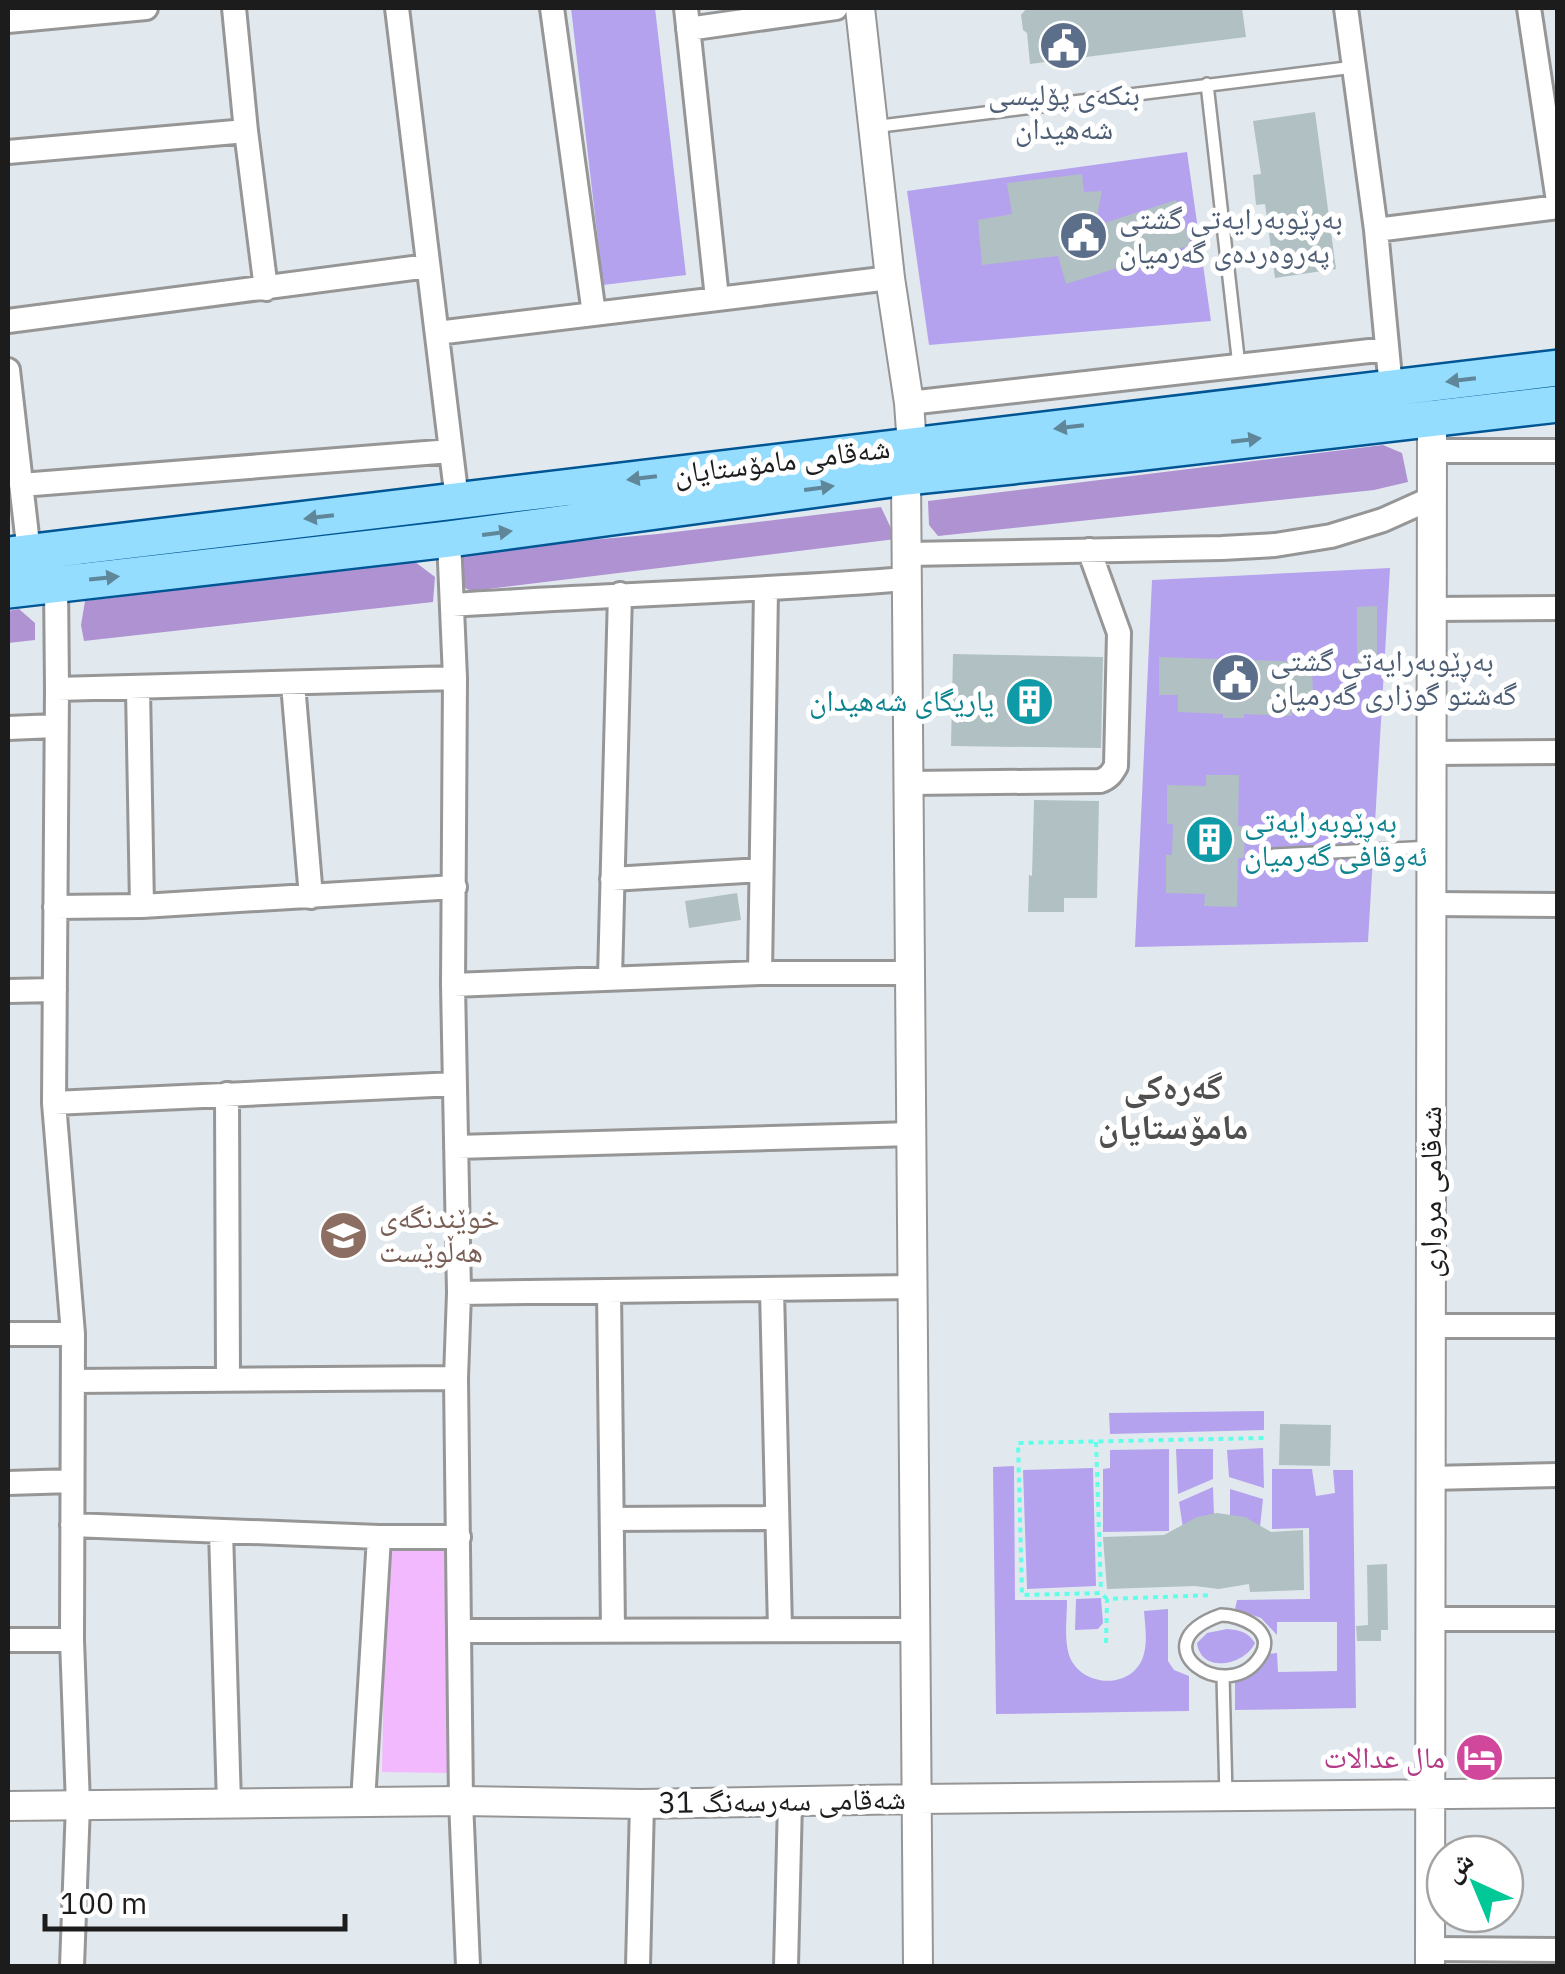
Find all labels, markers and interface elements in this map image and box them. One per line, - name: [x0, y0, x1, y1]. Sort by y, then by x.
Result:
- public building icon: بنکەی پۆلیسی شەهیدان: [1038, 20, 1090, 72]
- place label: بنکەی پۆلیسی شەهیدان: [988, 74, 1140, 147]
- place label: بەڕێوبەرایەتی گشتی پەروەردەی گەرمیان: [1119, 198, 1343, 271]
- public building icon: بەڕێوبەرایەتی گشتی پەروەردەی گەرمیان: [1058, 210, 1110, 262]
- one-way arrow: [1444, 372, 1476, 388]
- one-way arrow: [1052, 419, 1084, 435]
- street label: شەقامی مامۆستایان: [672, 427, 892, 492]
- one-way arrow: [1230, 432, 1262, 448]
- one-way arrow: [625, 470, 657, 486]
- one-way arrow: [803, 480, 835, 496]
- one-way arrow: [303, 509, 334, 525]
- one-way arrow: [481, 524, 513, 540]
- one-way arrow: [89, 570, 121, 586]
- place label: بەڕێوبەرایەتی گشتی گەشتو گوزاری گەرمیان: [1270, 640, 1517, 713]
- public building icon: بەڕێوبەرایەتی گشتی گەشتو گوزاری گەرمیان: [1209, 652, 1261, 704]
- building icon: یاریگای شەهیدان: [1003, 675, 1055, 727]
- place label: یاریگای شەهیدان: [809, 680, 994, 719]
- place label: بەڕێوبەرایەتی ئەوقافی گەرمیان: [1244, 801, 1428, 874]
- building icon: بەڕێوبەرایەتی ئەوقافی گەرمیان: [1183, 813, 1235, 865]
- district label: گەرەکی مامۆستایان: [1098, 1063, 1248, 1149]
- street label: شەقامی مرواری: [1410, 1106, 1449, 1278]
- place label: خوێندنگەی هەڵوێست: [379, 1197, 500, 1270]
- school or university icon: خوێندنگەی هەڵوێست: [318, 1209, 370, 1261]
- hotel icon: مال عدالات: [1454, 1732, 1506, 1784]
- place label: مال عدالات: [1324, 1737, 1445, 1776]
- street label: شەقامی سەرسەنگ 31: [658, 1778, 906, 1821]
- north arrow: [1425, 1834, 1525, 1934]
- text: ش: [1434, 1842, 1481, 1889]
- scale bar: [45, 1869, 345, 1931]
- text: 100 m: [60, 1883, 147, 1922]

